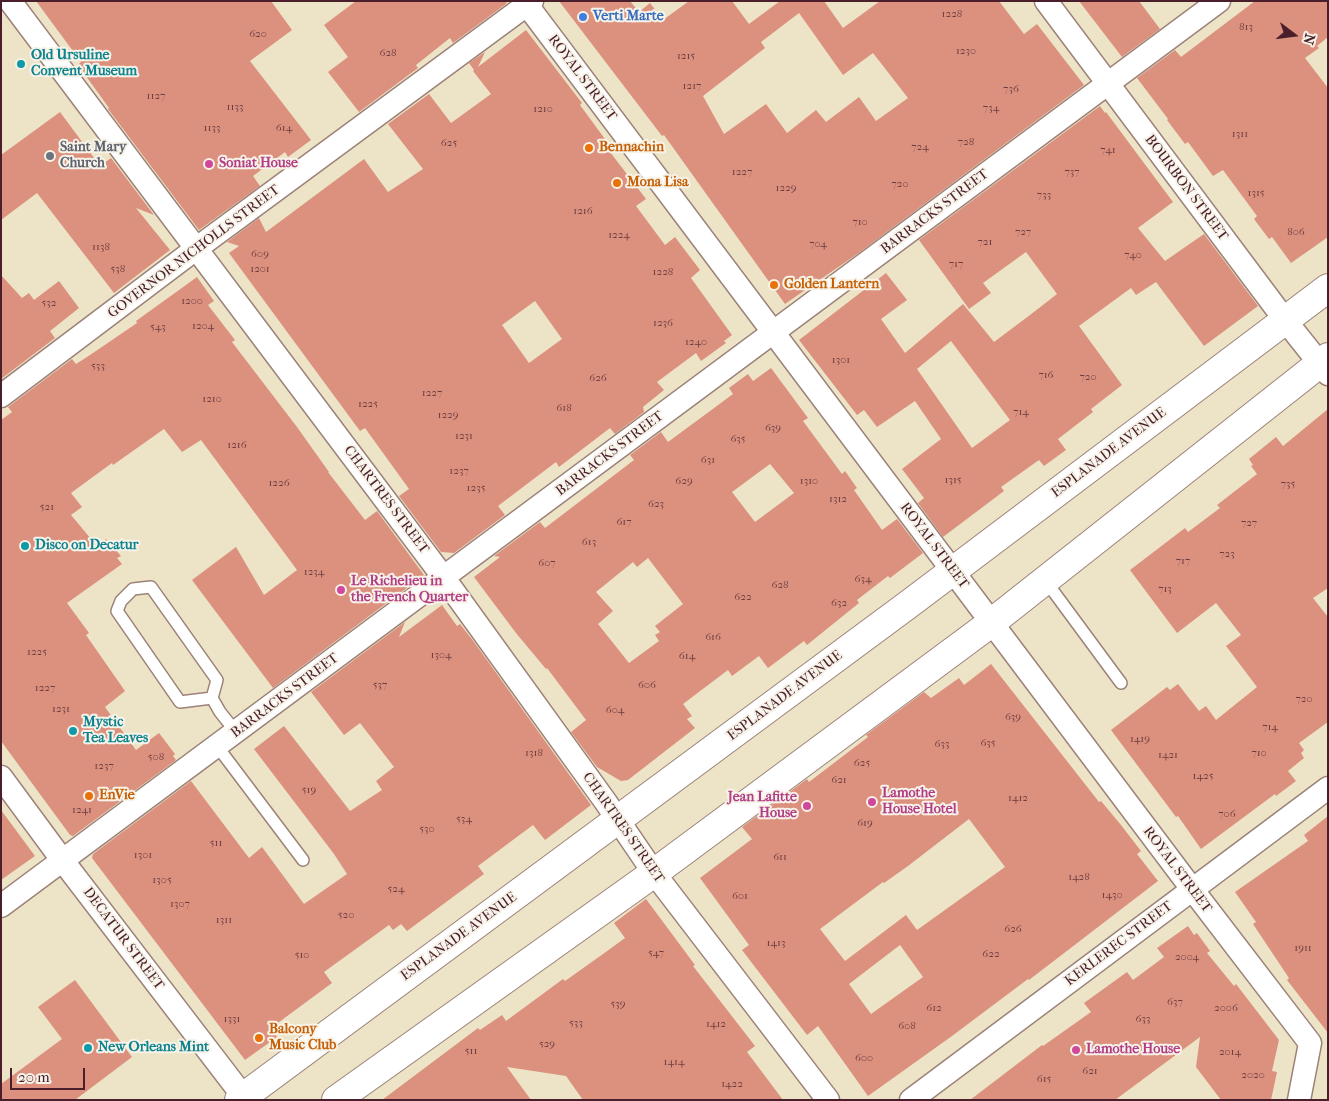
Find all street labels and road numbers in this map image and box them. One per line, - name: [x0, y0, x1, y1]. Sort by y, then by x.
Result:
- street label: ROYAL STREET: [544, 32, 620, 124]
- street label: BOURBON STREET: [1141, 132, 1231, 244]
- street label: BARRACKS STREET: [878, 166, 992, 258]
- street label: GOVERNOR NICHOLLS STREET: [105, 182, 283, 322]
- street label: ESPLANADE AVENUE: [1048, 404, 1170, 502]
- street label: BARRACKS STREET: [553, 408, 667, 500]
- street label: CHARTRES STREET: [340, 443, 432, 557]
- street label: ROYAL STREET: [896, 500, 972, 592]
- street label: ESPLANADE AVENUE: [724, 647, 846, 745]
- street label: BARRACKS STREET: [228, 650, 342, 742]
- street label: CHARTRES STREET: [579, 770, 667, 886]
- street label: ROYAL STREET: [1139, 824, 1215, 916]
- street label: DECATUR STREET: [79, 884, 167, 994]
- street label: ESPLANADE AVENUE: [398, 889, 520, 985]
- street label: KERLEREC STREET: [1062, 898, 1176, 990]

